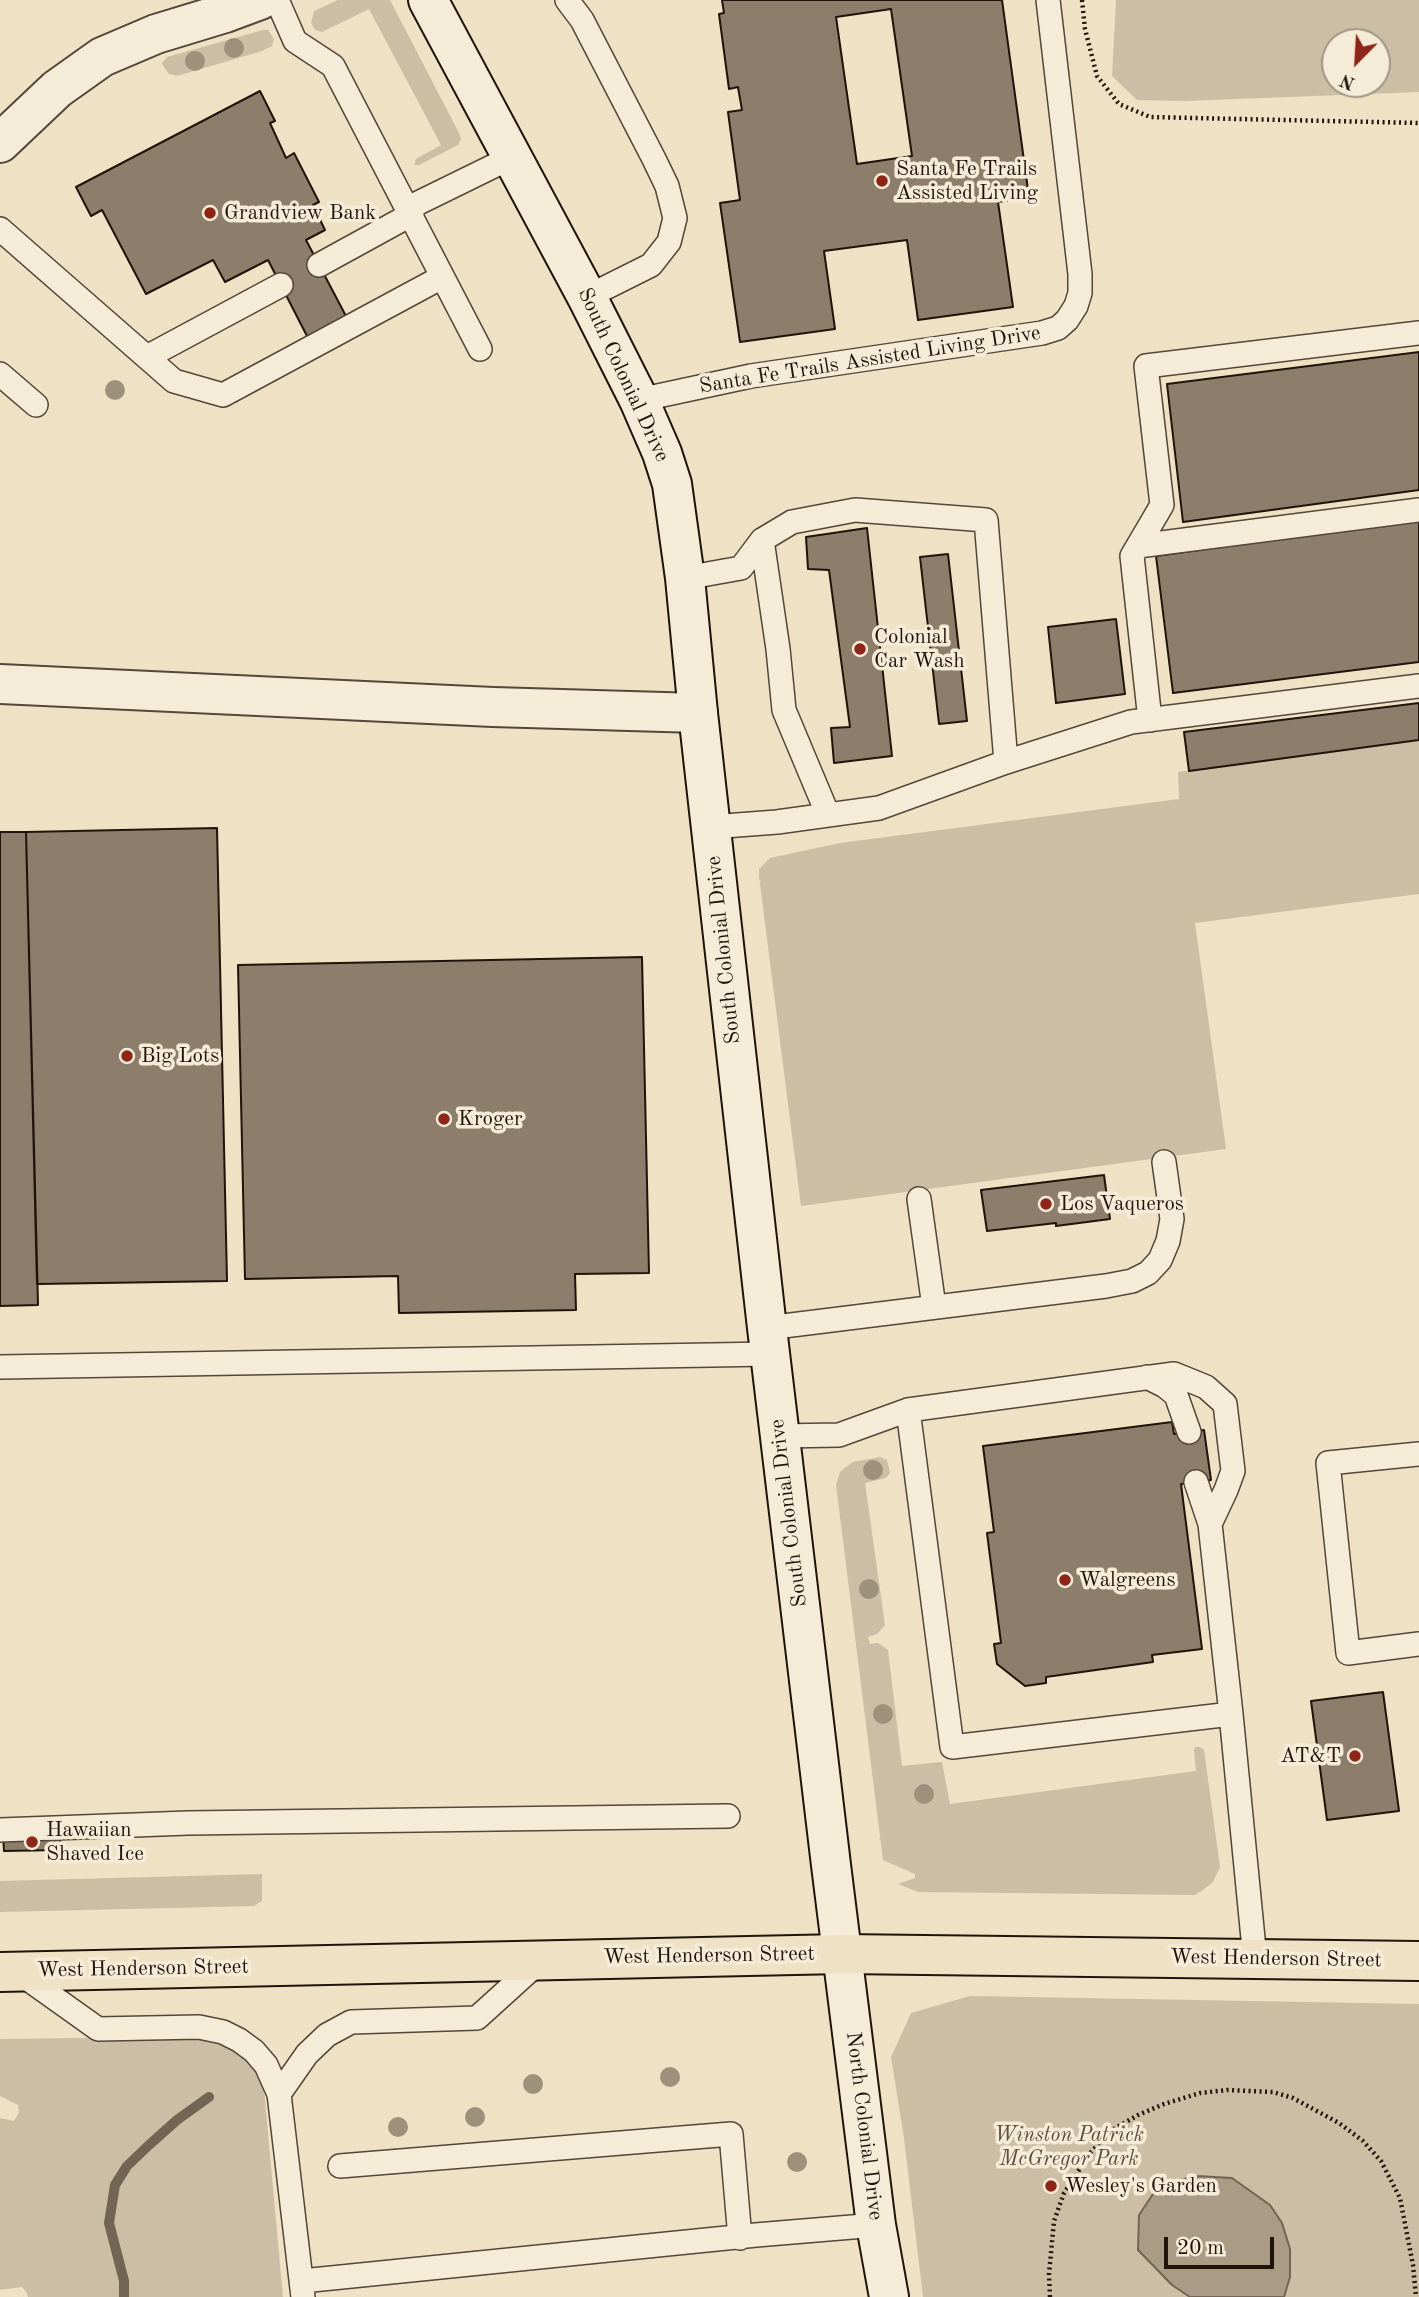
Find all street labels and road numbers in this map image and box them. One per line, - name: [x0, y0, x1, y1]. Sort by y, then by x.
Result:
- street label: South Colonial Drive: [572, 284, 674, 466]
- street label: Santa Fe Trails Assisted Living Drive: [697, 321, 1043, 399]
- street label: South Colonial Drive: [702, 855, 746, 1045]
- street label: South Colonial Drive: [765, 1418, 813, 1608]
- street label: West Henderson Street: [603, 1942, 815, 1970]
- street label: West Henderson Street: [1170, 1945, 1382, 1973]
- street label: West Henderson Street: [37, 1955, 249, 1983]
- street label: North Colonial Drive: [840, 2030, 888, 2222]

